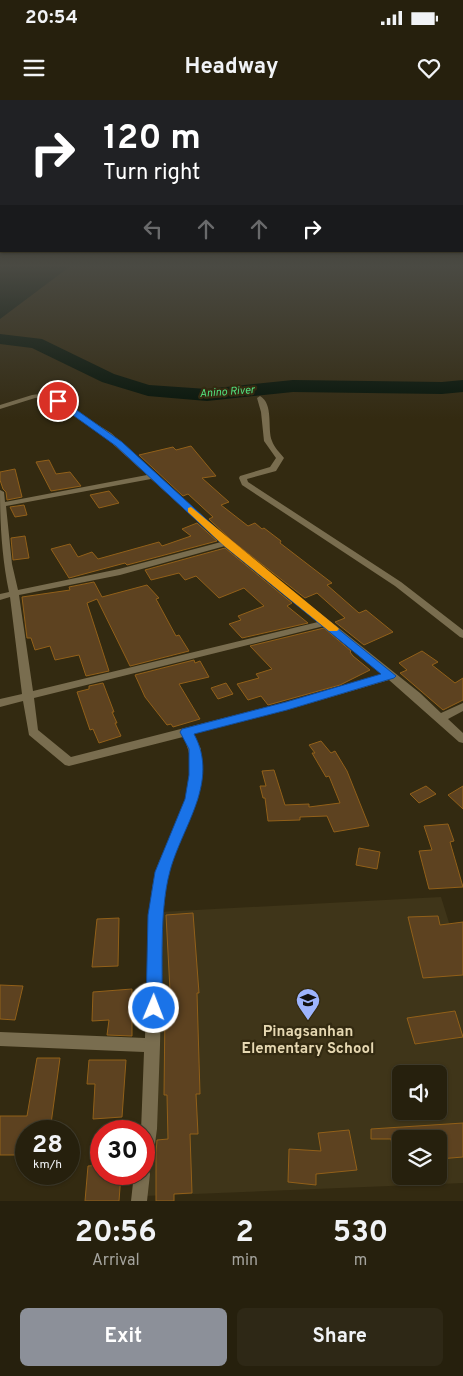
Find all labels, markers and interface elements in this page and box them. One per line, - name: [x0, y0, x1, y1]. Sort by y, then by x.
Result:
- text: 20:54: [25, 6, 78, 30]
- icon: menu: [20, 54, 48, 82]
- text: Headway: [185, 54, 278, 81]
- icon: heart: [415, 54, 443, 82]
- text: 120 m: [103, 117, 201, 161]
- icon: right: [20, 120, 85, 185]
- text: Turn right: [103, 160, 200, 187]
- icon: left: [139, 215, 167, 243]
- icon: ahead: [192, 215, 220, 243]
- icon: ahead: [245, 215, 273, 243]
- icon: right: [298, 215, 326, 243]
- pin: [37, 380, 79, 422]
- water label: Anino River: [199, 383, 256, 401]
- icon: arrive: [44, 387, 72, 415]
- position arrow: [127, 981, 179, 1033]
- school or university icon: Pinagsanhan Elementary School: [295, 987, 321, 1021]
- place label: Pinagsanhan Elementary School: [242, 1023, 374, 1059]
- map controls: [392, 1065, 447, 1185]
- button: sound: [392, 1065, 447, 1120]
- speed limit sign: 30: [90, 1120, 155, 1185]
- text: 28: [32, 1130, 63, 1162]
- button: layers: [392, 1130, 447, 1185]
- text: km/h: [33, 1157, 62, 1173]
- text: 20:56: [75, 1215, 157, 1252]
- text: 2: [236, 1215, 254, 1252]
- text: 530: [333, 1215, 388, 1252]
- text: Arrival: [92, 1251, 140, 1271]
- text: min: [231, 1251, 258, 1271]
- text: m: [354, 1251, 367, 1271]
- button: Exit: [20, 1308, 227, 1366]
- button: Share: [237, 1308, 443, 1366]

